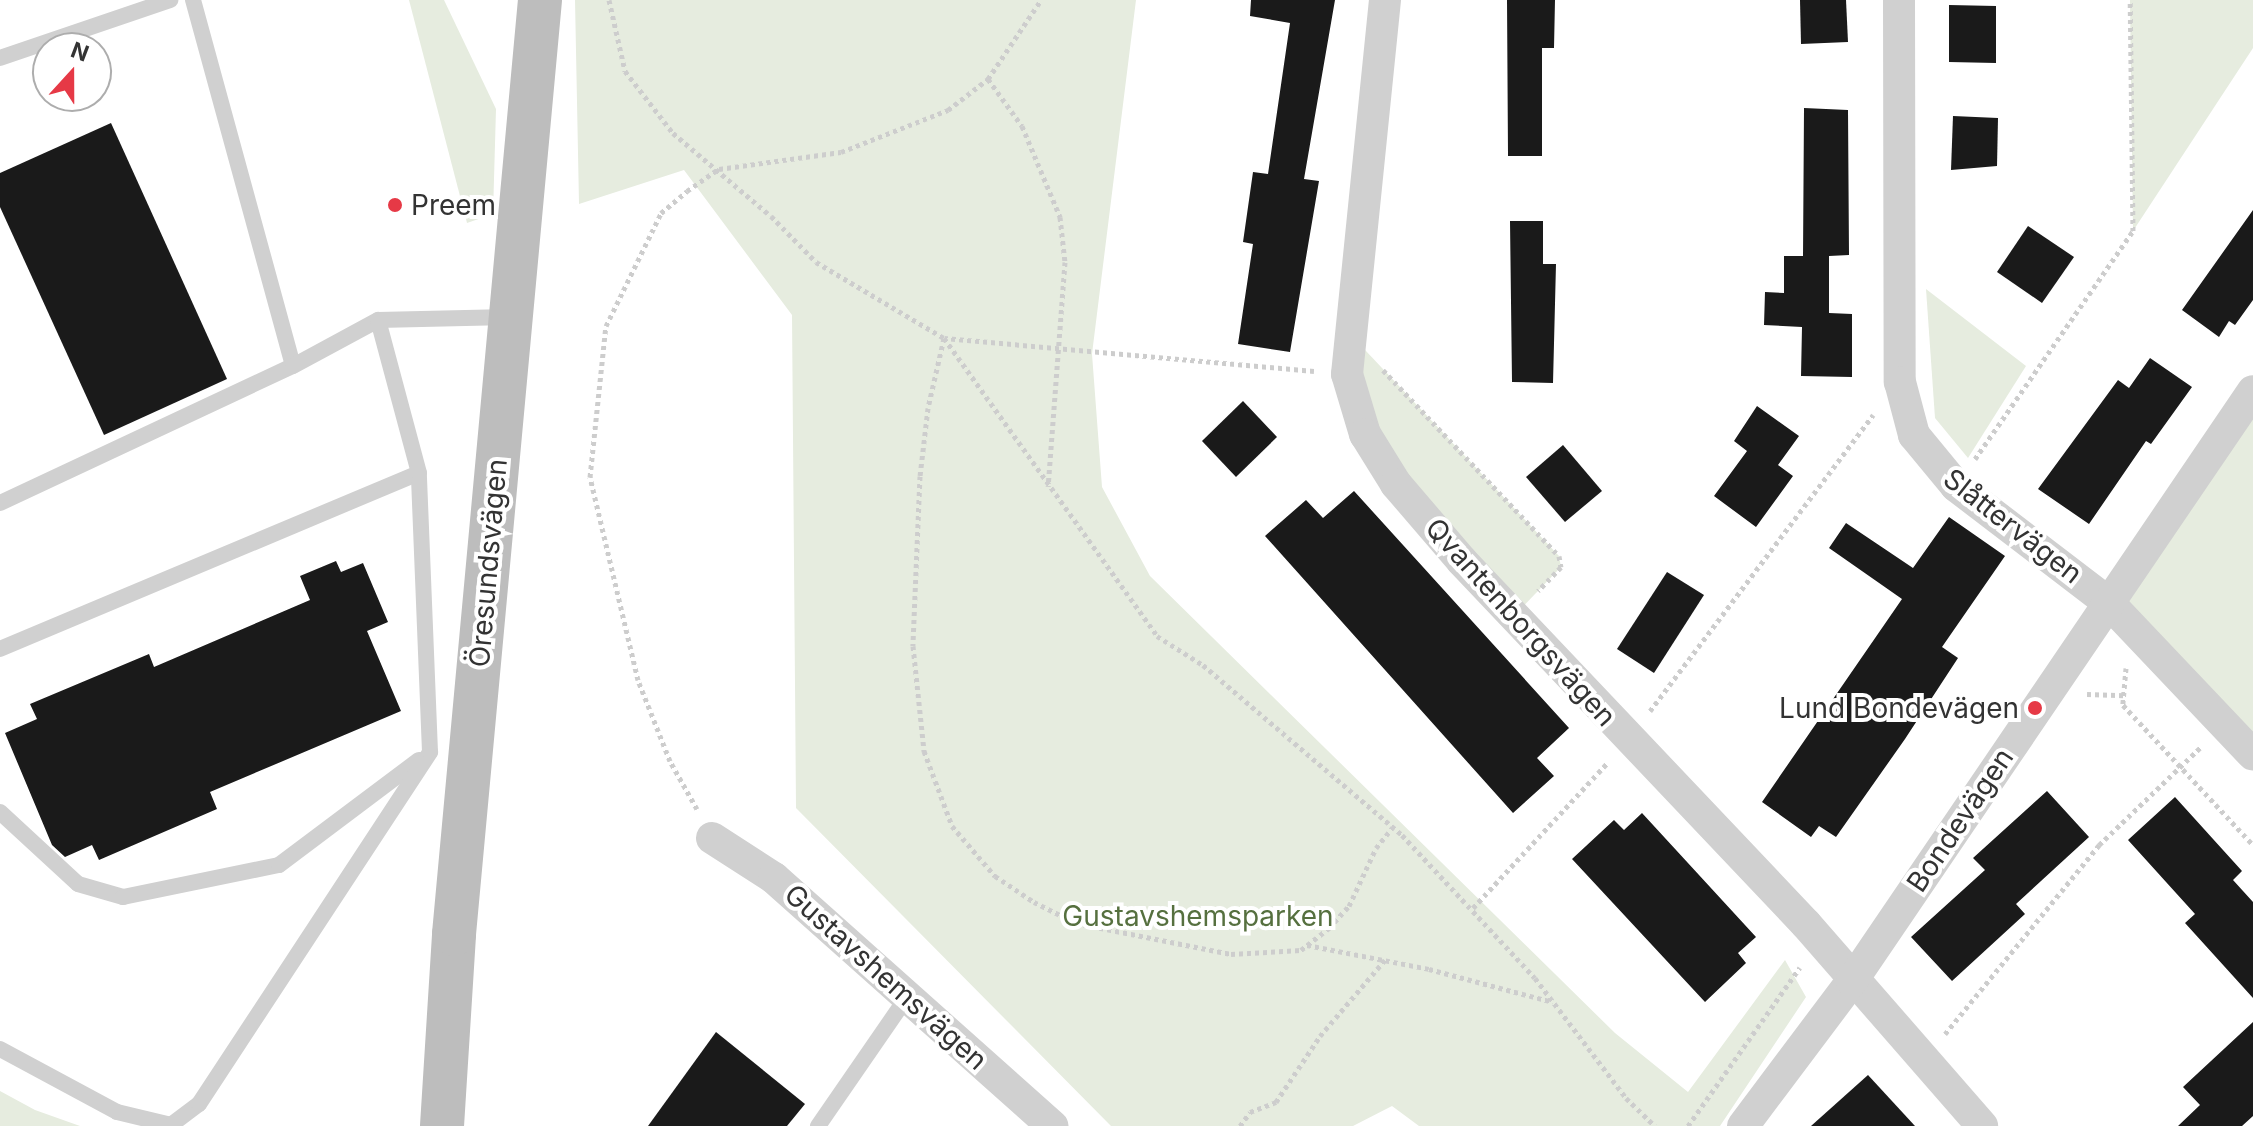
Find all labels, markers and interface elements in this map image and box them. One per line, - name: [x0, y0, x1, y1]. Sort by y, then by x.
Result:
- north arrow: [32, 32, 112, 112]
- text: N: [67, 36, 92, 67]
- place label: Preem: [411, 188, 496, 222]
- marker: Preem: [386, 196, 404, 214]
- street label: Öresundsvägen: [462, 457, 514, 669]
- street label: Slåttervägen: [1937, 462, 2089, 590]
- street label: Qvantenborgsvägen: [1419, 511, 1623, 733]
- place label: Lund Bondevägen: [1779, 691, 2019, 725]
- marker: Lund Bondevägen: [2026, 699, 2044, 717]
- street label: Bondevägen: [1900, 742, 2020, 898]
- street label: Gustavshemsvägen: [778, 877, 994, 1077]
- park label: Gustavshemsparken: [1062, 899, 1334, 933]

